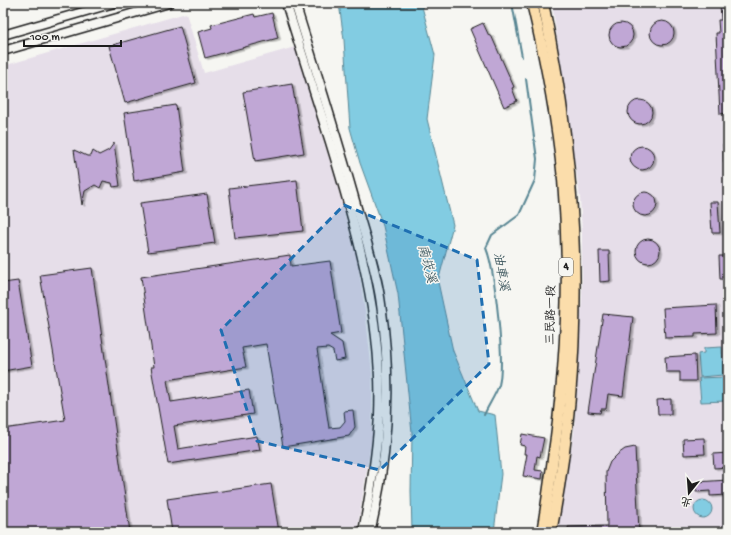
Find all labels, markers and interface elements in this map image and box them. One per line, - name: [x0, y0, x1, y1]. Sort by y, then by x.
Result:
- scale bar: [24, 22, 121, 48]
- text: 100 m: [29, 31, 60, 45]
- water label: 南崁溪: [414, 243, 439, 286]
- water label: 油車溪: [489, 251, 512, 293]
- road number: 4: [559, 258, 573, 276]
- street label: 三民路一段: [543, 285, 560, 345]
- north arrow: [669, 473, 709, 513]
- text: 北: [680, 493, 694, 508]

